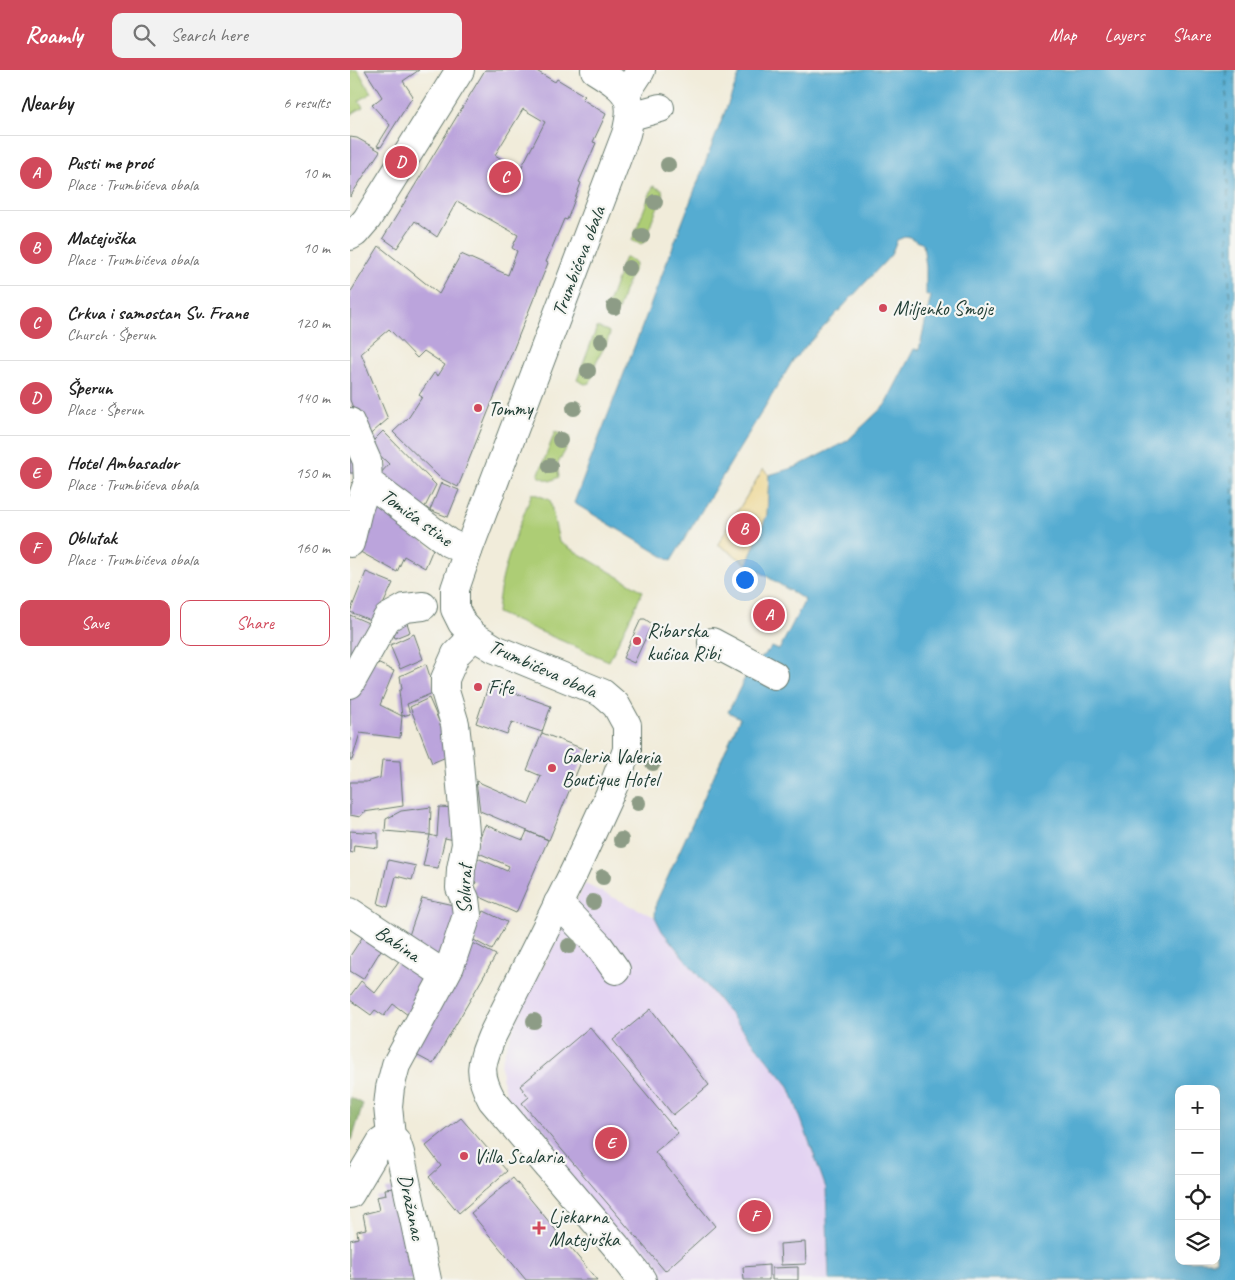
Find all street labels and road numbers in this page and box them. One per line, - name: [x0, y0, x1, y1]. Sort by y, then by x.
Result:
- street label: Trumbićeva obala: [546, 201, 612, 320]
- street label: Tomića stine: [376, 483, 459, 553]
- street label: Trumbićeva obala: [485, 633, 603, 704]
- street label: Solurat: [452, 861, 477, 914]
- street label: Babina: [371, 919, 426, 968]
- street label: Dražanac: [392, 1172, 431, 1243]

